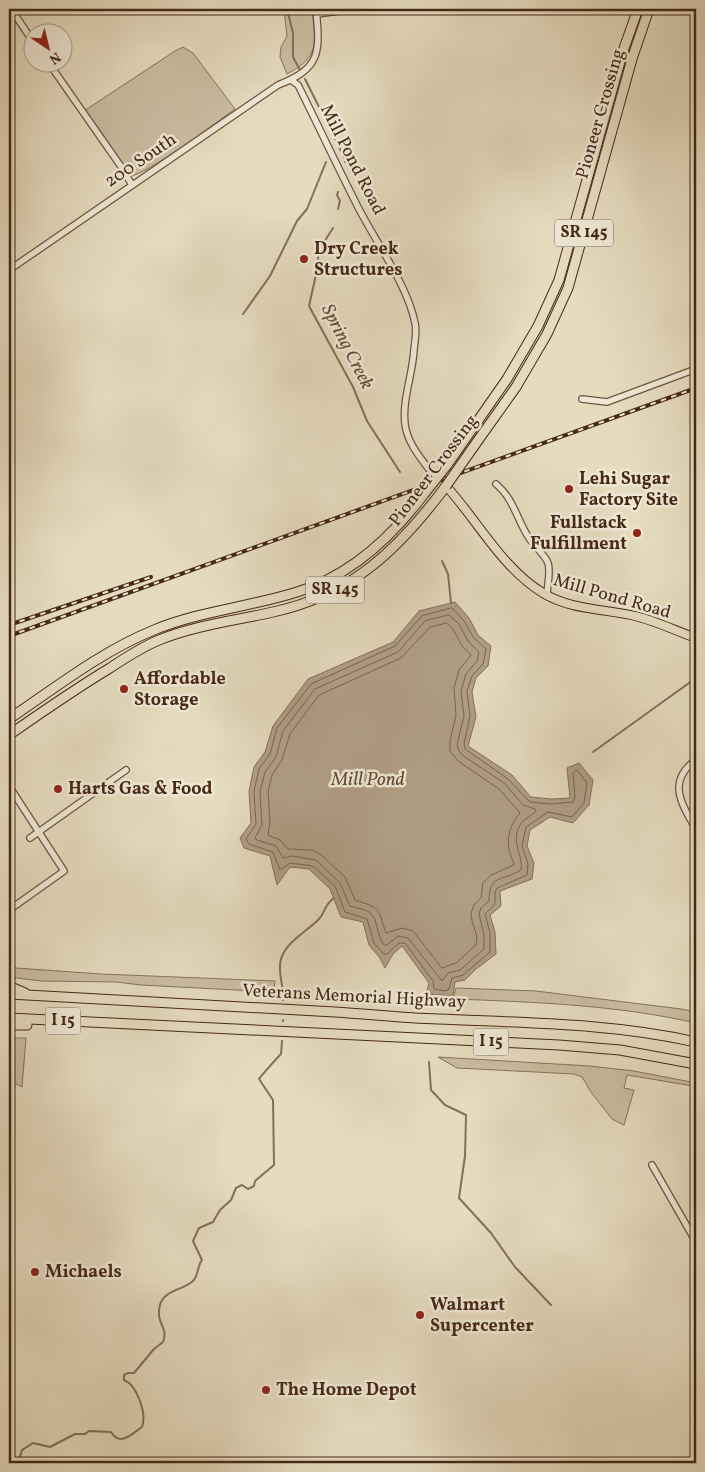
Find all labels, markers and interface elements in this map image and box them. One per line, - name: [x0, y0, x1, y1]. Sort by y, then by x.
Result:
- north arrow: [22, 22, 72, 72]
- street label: Pioneer Crossing: [571, 46, 631, 182]
- text: N: [45, 47, 64, 68]
- street label: Mill Pond Road: [313, 100, 391, 220]
- street label: 200 South: [100, 128, 182, 194]
- road number: SR 145: [555, 220, 613, 247]
- place label: Dry Creek Structures: [314, 237, 403, 283]
- marker: Dry Creek Structures: [298, 253, 310, 265]
- water label: Spring Creek: [314, 300, 380, 394]
- street label: Pioneer Crossing: [384, 410, 484, 532]
- place label: Lehi Sugar Factory Site: [579, 467, 678, 513]
- marker: Lehi Sugar Factory Site: [563, 483, 575, 495]
- place label: Fullstack Fulfillment: [530, 511, 627, 557]
- marker: Fullstack Fulfillment: [631, 527, 643, 539]
- street label: Mill Pond Road: [550, 568, 674, 626]
- road number: SR 145: [306, 576, 364, 604]
- place label: Affordable Storage: [134, 667, 226, 713]
- marker: Affordable Storage: [118, 683, 130, 695]
- water label: Mill Pond: [330, 767, 405, 793]
- place label: Harts Gas & Food: [68, 777, 213, 802]
- marker: Harts Gas & Food: [52, 783, 64, 795]
- street label: Veterans Memorial Highway: [241, 979, 467, 1015]
- road number: I 15: [46, 1008, 80, 1034]
- road number: I 15: [474, 1028, 508, 1056]
- place label: Michaels: [45, 1260, 122, 1285]
- marker: Michaels: [29, 1266, 41, 1278]
- place label: Walmart Supercenter: [430, 1293, 534, 1339]
- marker: Walmart Supercenter: [414, 1309, 426, 1321]
- place label: The Home Depot: [276, 1378, 417, 1403]
- marker: The Home Depot: [260, 1384, 272, 1396]

